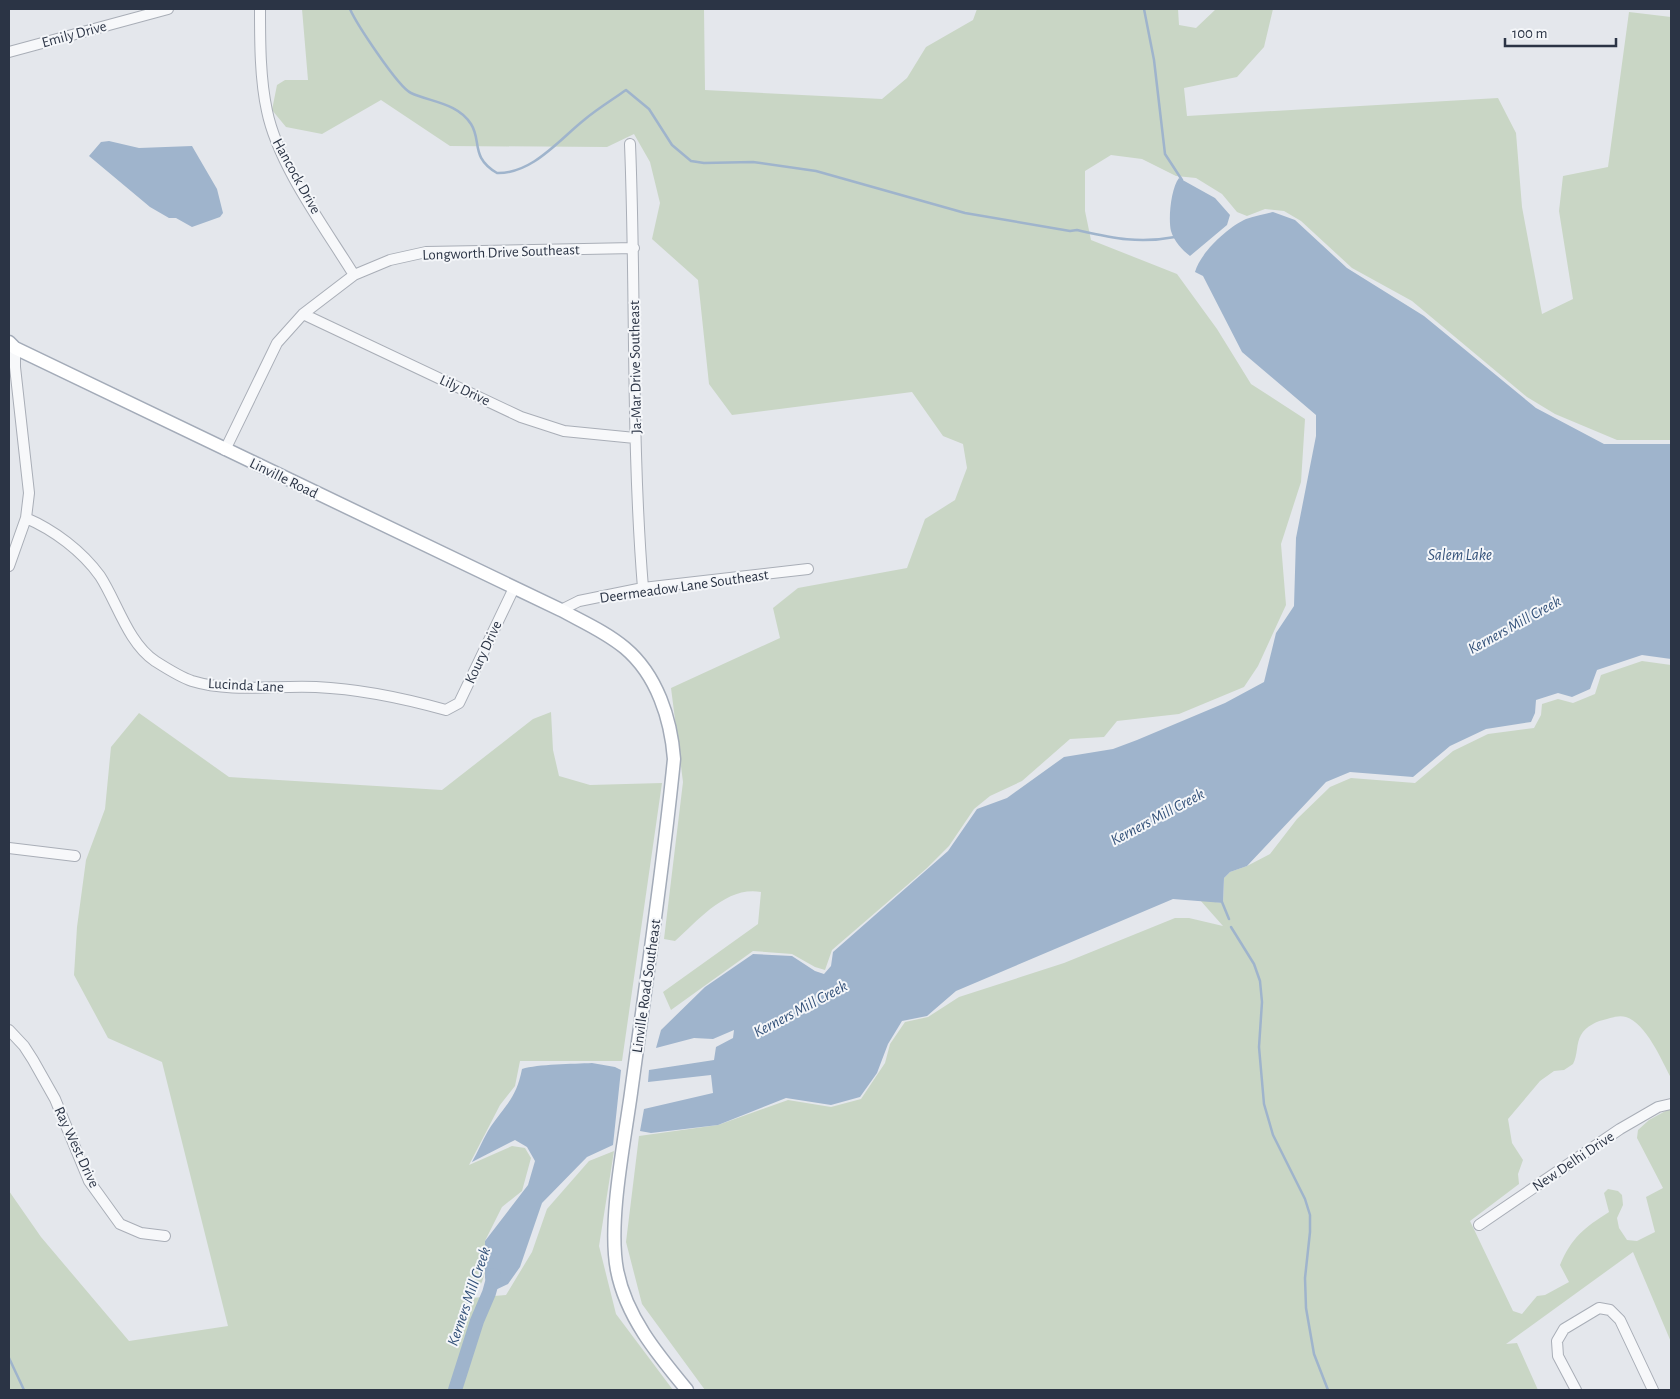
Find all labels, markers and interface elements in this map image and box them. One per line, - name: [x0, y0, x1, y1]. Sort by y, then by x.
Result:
- scale bar: [1505, 15, 1616, 47]
- street label: Emily Drive: [40, 19, 108, 50]
- text: 100 m: [1512, 26, 1547, 41]
- street label: Hancock Drive: [270, 136, 324, 217]
- street label: Longworth Drive Southeast: [422, 242, 580, 263]
- street label: Ja-Mar Drive Southeast: [627, 300, 644, 434]
- street label: Lily Drive: [437, 372, 492, 409]
- street label: Linville Road: [247, 456, 321, 501]
- water label: Salem Lake: [1428, 547, 1492, 563]
- street label: Deermeadow Lane Southeast: [599, 567, 770, 606]
- water label: Kerners Mill Creek: [1465, 593, 1564, 657]
- street label: Koury Drive: [462, 618, 505, 686]
- street label: Lucinda Lane: [208, 676, 284, 695]
- water label: Kerners Mill Creek: [1108, 786, 1207, 848]
- street label: Linville Road Southeast: [630, 918, 663, 1054]
- water label: Kerners Mill Creek: [751, 978, 850, 1040]
- street label: Ray West Drive: [51, 1104, 102, 1190]
- street label: New Delhi Drive: [1530, 1129, 1617, 1194]
- water label: Kerners Mill Creek: [445, 1245, 493, 1348]

